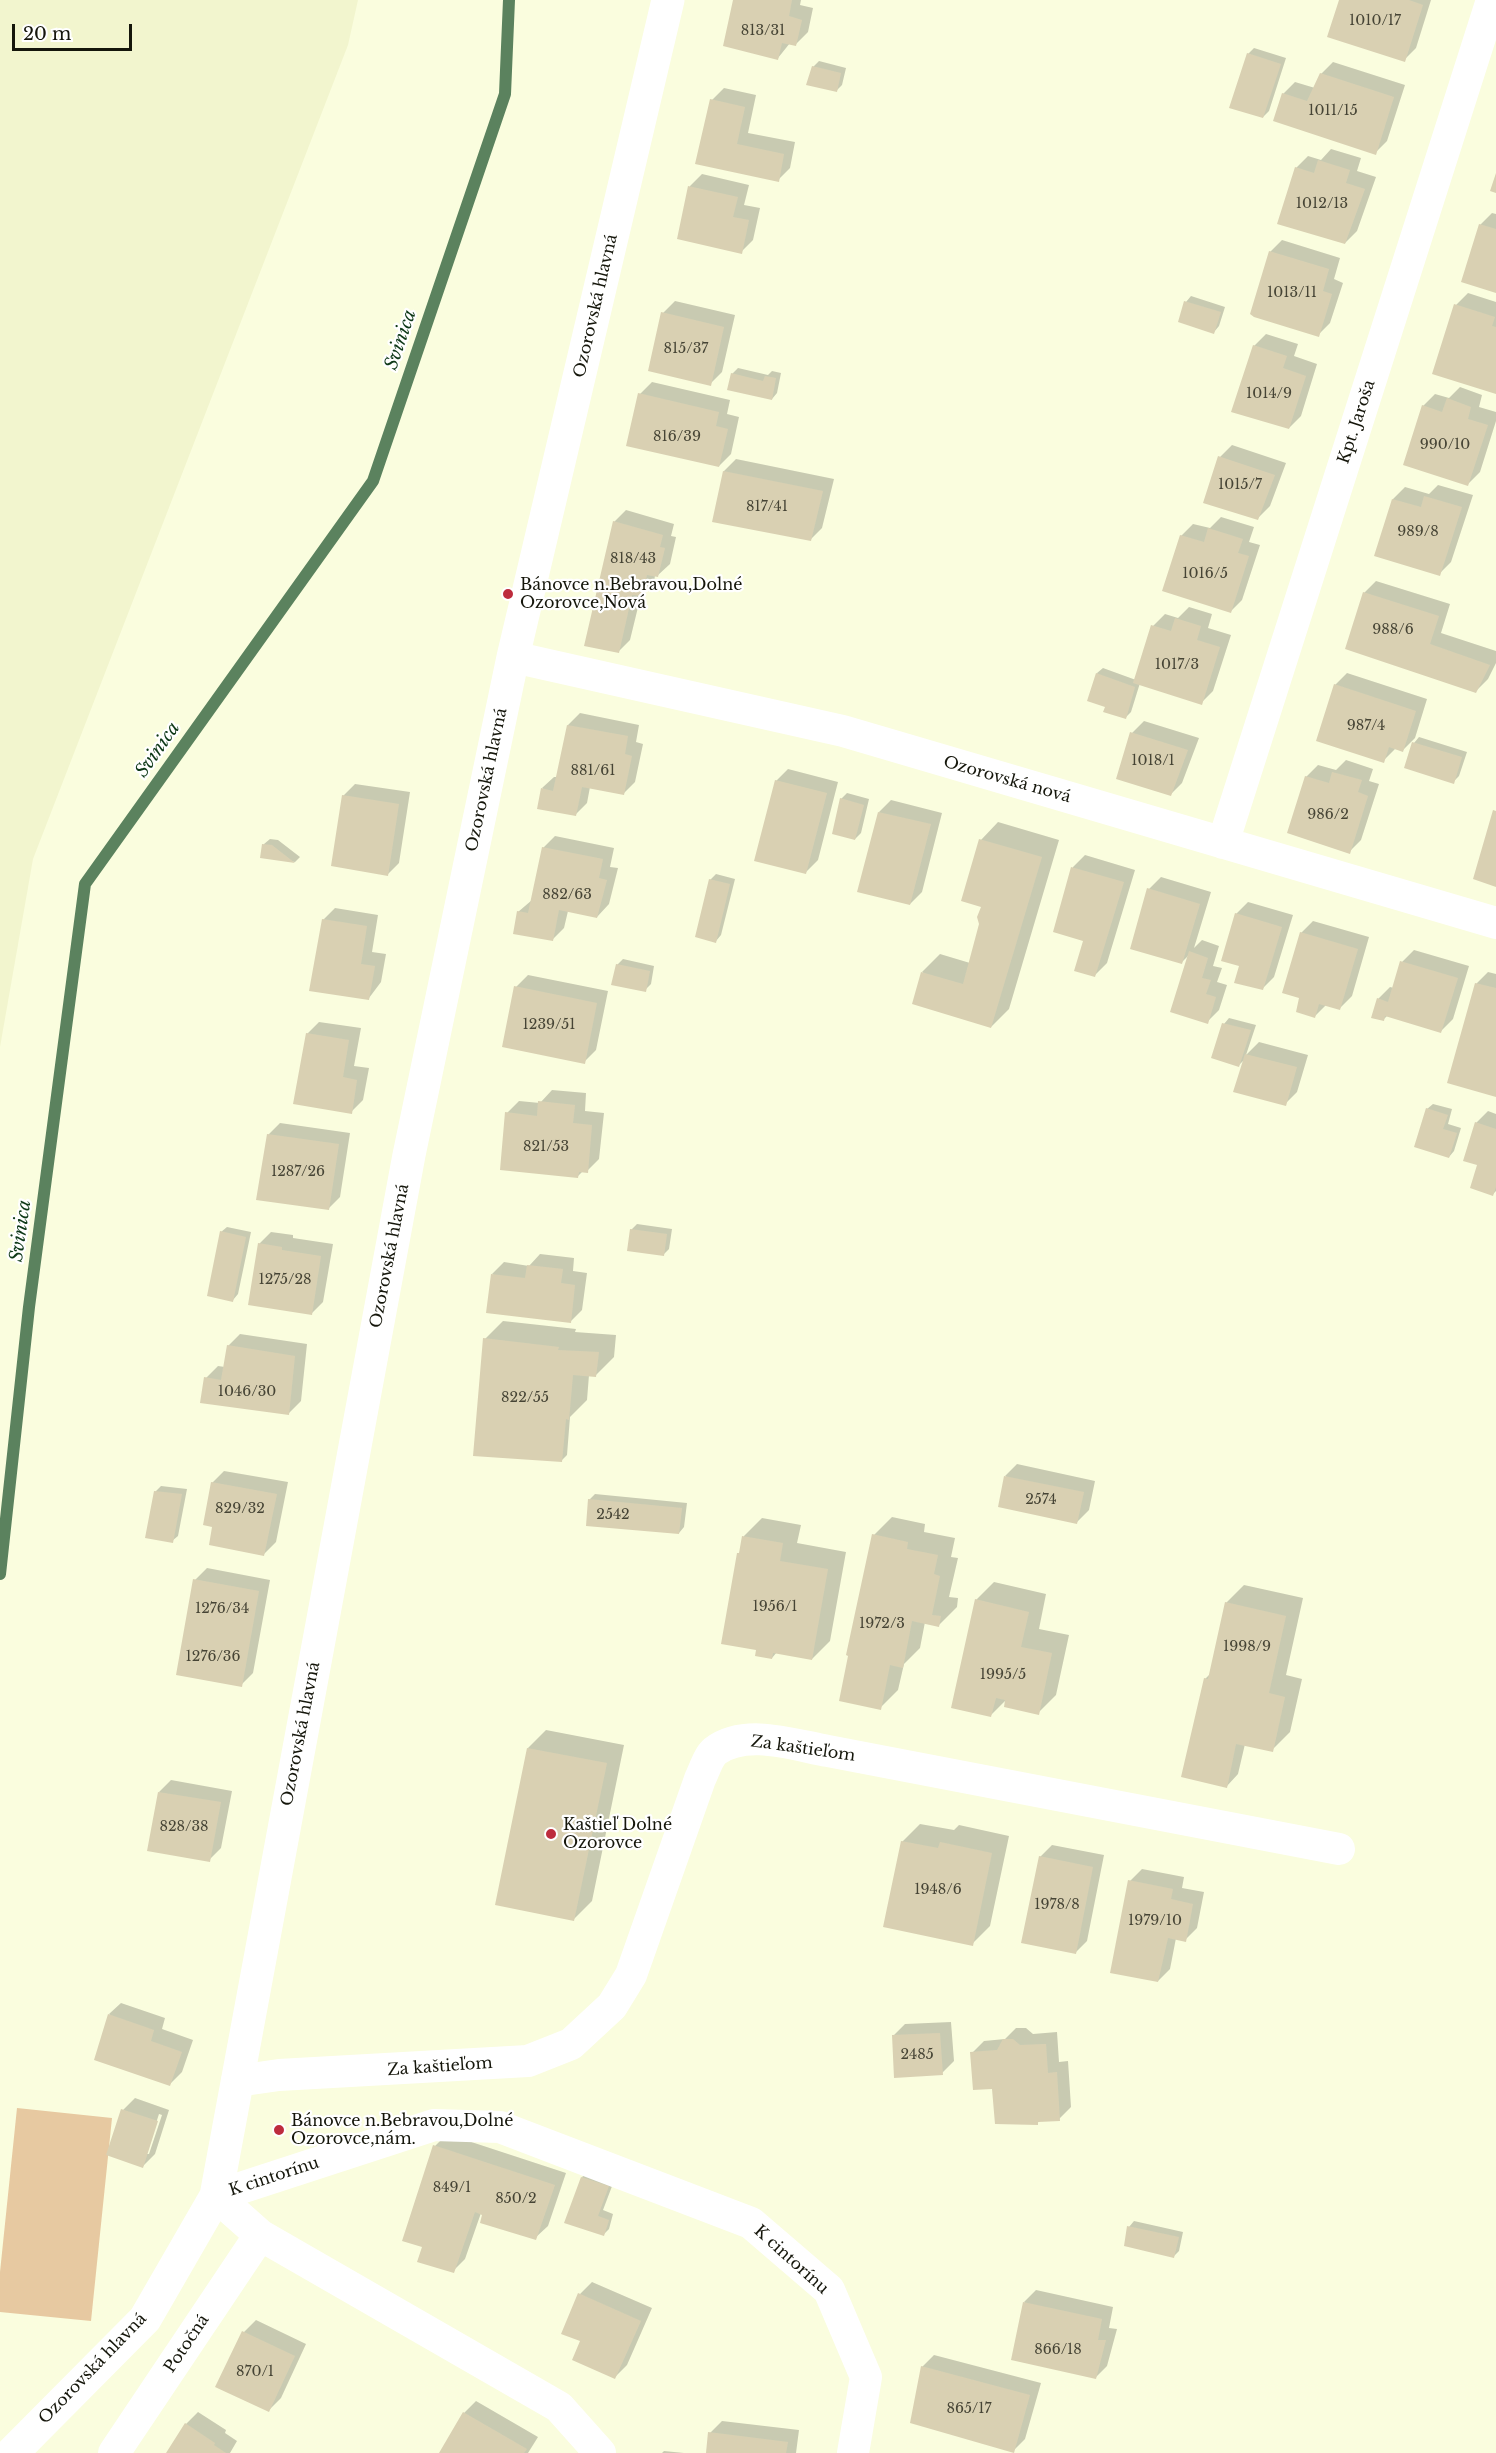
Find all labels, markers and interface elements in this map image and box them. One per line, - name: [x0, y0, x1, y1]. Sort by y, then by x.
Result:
- scale bar: [15, 12, 135, 50]
- house number: 1010/17: [1349, 13, 1401, 29]
- text: 20 m: [23, 23, 71, 45]
- house number: 813/31: [741, 23, 785, 39]
- house number: 1011/15: [1308, 103, 1358, 119]
- house number: 1012/13: [1296, 196, 1348, 212]
- street label: Ozorovská hlavná: [570, 232, 622, 380]
- house number: 1013/11: [1267, 285, 1317, 301]
- water label: Svinica: [381, 307, 421, 373]
- house number: 815/37: [664, 341, 708, 357]
- street label: Kpt. Jaroša: [1334, 378, 1380, 466]
- house number: 1014/9: [1246, 386, 1292, 402]
- house number: 816/39: [653, 429, 701, 445]
- house number: 990/10: [1420, 437, 1470, 453]
- house number: 1015/7: [1218, 477, 1262, 493]
- house number: 817/41: [746, 499, 788, 515]
- house number: 989/8: [1397, 524, 1439, 540]
- house number: 818/43: [610, 551, 656, 567]
- house number: 1016/5: [1182, 566, 1228, 582]
- place label: Bánovce n.Bebravou,Dolné Ozorovce,Nová: [520, 575, 742, 613]
- marker: Bánovce n.Bebravou,Dolné Ozorovce,Nová: [501, 587, 515, 601]
- house number: 988/6: [1372, 622, 1414, 638]
- house number: 1017/3: [1155, 657, 1199, 673]
- street label: Ozorovská hlavná: [462, 706, 512, 854]
- water label: Svinica: [131, 718, 185, 782]
- house number: 987/4: [1347, 718, 1385, 734]
- street label: Ozorovská nová: [941, 753, 1073, 807]
- house number: 1018/1: [1131, 753, 1175, 769]
- house number: 881/61: [571, 763, 615, 779]
- house number: 986/2: [1307, 807, 1349, 823]
- house number: 882/63: [542, 887, 592, 903]
- house number: 1239/51: [523, 1017, 575, 1033]
- house number: 821/53: [523, 1139, 569, 1155]
- house number: 1287/26: [271, 1164, 325, 1180]
- street label: Ozorovská hlavná: [367, 1182, 413, 1330]
- water label: Svinica: [6, 1199, 36, 1263]
- house number: 1275/28: [258, 1272, 312, 1288]
- house number: 1046/30: [218, 1384, 276, 1400]
- house number: 822/55: [501, 1390, 549, 1406]
- house number: 2574: [1025, 1492, 1057, 1508]
- house number: 829/32: [215, 1501, 265, 1517]
- house number: 2542: [596, 1507, 630, 1523]
- house number: 1956/1: [753, 1599, 797, 1615]
- house number: 1276/34: [195, 1601, 249, 1617]
- house number: 1972/3: [859, 1616, 905, 1632]
- house number: 1998/9: [1223, 1639, 1271, 1655]
- house number: 1276/36: [186, 1649, 240, 1665]
- street label: Ozorovská hlavná: [278, 1660, 324, 1808]
- house number: 1995/5: [980, 1667, 1026, 1683]
- street label: Za kaštieľom: [750, 1732, 856, 1766]
- place label: Kaštieľ Dolné Ozorovce: [563, 1815, 672, 1853]
- house number: 828/38: [159, 1819, 209, 1835]
- marker: Kaštieľ Dolné Ozorovce: [544, 1827, 558, 1841]
- house number: 1948/6: [914, 1882, 962, 1898]
- house number: 1978/8: [1034, 1897, 1080, 1913]
- house number: 1979/10: [1128, 1913, 1182, 1929]
- house number: 2485: [900, 2047, 934, 2063]
- street label: Za kaštieľom: [387, 2054, 493, 2080]
- place label: Bánovce n.Bebravou,Dolné Ozorovce,nám.: [291, 2111, 513, 2149]
- marker: Bánovce n.Bebravou,Dolné Ozorovce,nám.: [272, 2123, 286, 2137]
- street label: K cintorínu: [227, 2153, 321, 2201]
- house number: 849/1: [433, 2180, 471, 2196]
- house number: 850/2: [495, 2191, 537, 2207]
- street label: K cintorínu: [750, 2222, 832, 2298]
- street label: Ozorovská hlavná: [35, 2310, 151, 2428]
- street label: Potočná: [161, 2311, 213, 2377]
- house number: 866/18: [1034, 2342, 1082, 2358]
- house number: 870/1: [236, 2364, 274, 2380]
- house number: 865/17: [946, 2401, 992, 2417]

